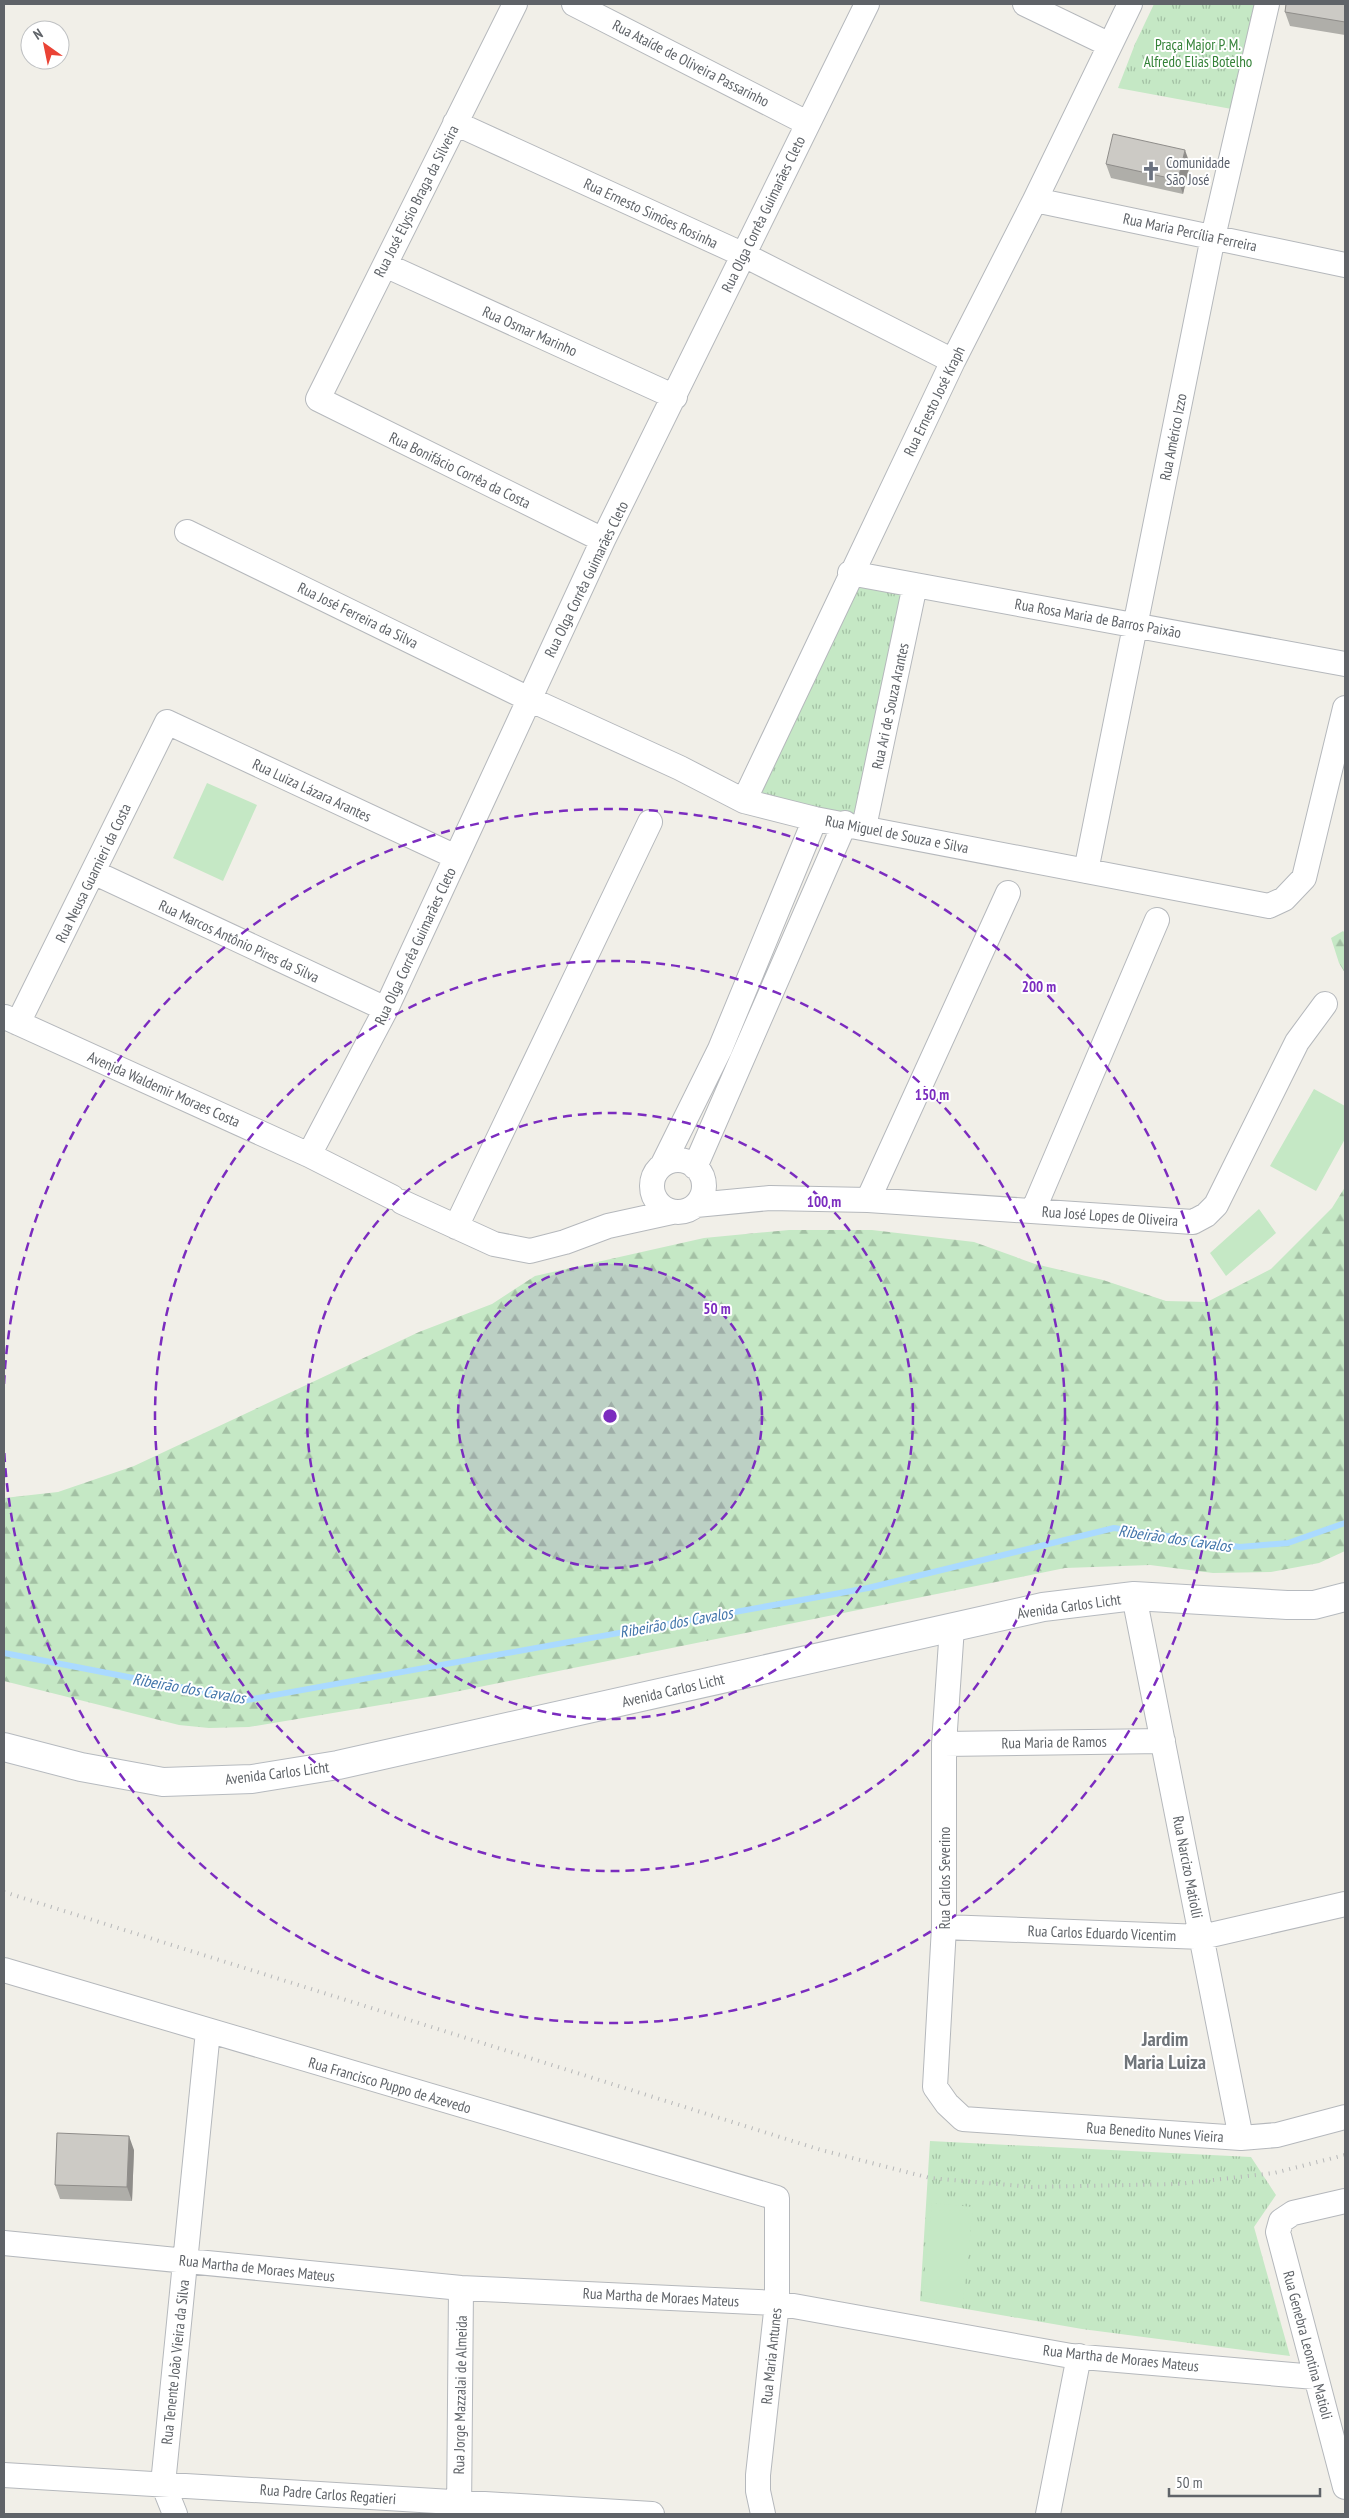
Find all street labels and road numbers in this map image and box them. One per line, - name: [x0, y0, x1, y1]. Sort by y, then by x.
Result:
- street label: Rua Ataíde de Oliveira Passarinho: [609, 15, 773, 111]
- street label: Rua José Elysio Braga da Silveira: [369, 122, 463, 280]
- street label: Rua Olga Corrêa Guimarães Cleto: [717, 133, 809, 295]
- street label: Rua Ernesto Simões Rosinha: [581, 174, 721, 252]
- street label: Rua Maria Percília Ferreira: [1121, 209, 1259, 255]
- street label: Rua Osmar Marinho: [480, 302, 580, 360]
- street label: Rua Ernesto José Kraph: [899, 343, 969, 459]
- street label: Rua Américo Izzo: [1155, 392, 1191, 482]
- street label: Rua Bonifácio Corrêa da Costa: [386, 428, 534, 512]
- street label: Rua Olga Corrêa Guimarães Cleto: [540, 498, 632, 660]
- street label: Rua José Ferreira da Silva: [295, 578, 421, 652]
- street label: Rua Rosa Maria de Barros Paixão: [1013, 594, 1183, 642]
- street label: Rua Ari de Souza Arantes: [867, 641, 913, 771]
- street label: Rua Luiza Lázara Arantes: [250, 754, 374, 826]
- street label: Rua Neusa Guarnieri da Costa: [51, 800, 135, 946]
- street label: Rua Miguel de Souza e Silva: [824, 811, 970, 857]
- street label: Rua Olga Corrêa Guimarães Cleto: [370, 864, 460, 1028]
- street label: Rua Marcos Antônio Pires da Silva: [156, 895, 322, 987]
- street label: Avenida Waldemir Moraes Costa: [85, 1047, 243, 1131]
- street label: Rua José Lopes de Oliveira: [1041, 1202, 1179, 1230]
- street label: Avenida Carlos Licht: [1016, 1589, 1122, 1623]
- street label: Avenida Carlos Licht: [620, 1669, 726, 1711]
- street label: Rua Maria de Ramos: [1001, 1732, 1107, 1752]
- street label: Avenida Carlos Licht: [224, 1757, 330, 1789]
- street label: Rua Narcizo Matiolli: [1169, 1814, 1207, 1920]
- street label: Rua Carlos Severino: [935, 1827, 954, 1929]
- street label: Rua Carlos Eduardo Vicentim: [1027, 1921, 1177, 1945]
- street label: Rua Francisco Puppo de Azevedo: [307, 2053, 473, 2117]
- street label: Rua Benedito Nunes Vieira: [1086, 2118, 1224, 2146]
- street label: Rua Martha de Moraes Mateus: [178, 2250, 336, 2286]
- street label: Rua Genebra Leontina Matioli: [1279, 2269, 1337, 2421]
- street label: Rua Tenente João Vieira da Silva: [157, 2279, 193, 2445]
- street label: Rua Martha de Moraes Mateus: [582, 2283, 740, 2311]
- street label: Rua Maria Antunes: [756, 2307, 786, 2405]
- street label: Rua Jorge Mazzalai de Almeida: [449, 2315, 471, 2475]
- street label: Rua Martha de Moraes Mateus: [1042, 2340, 1200, 2376]
- street label: Rua Padre Carlos Regatieri: [259, 2480, 397, 2508]

